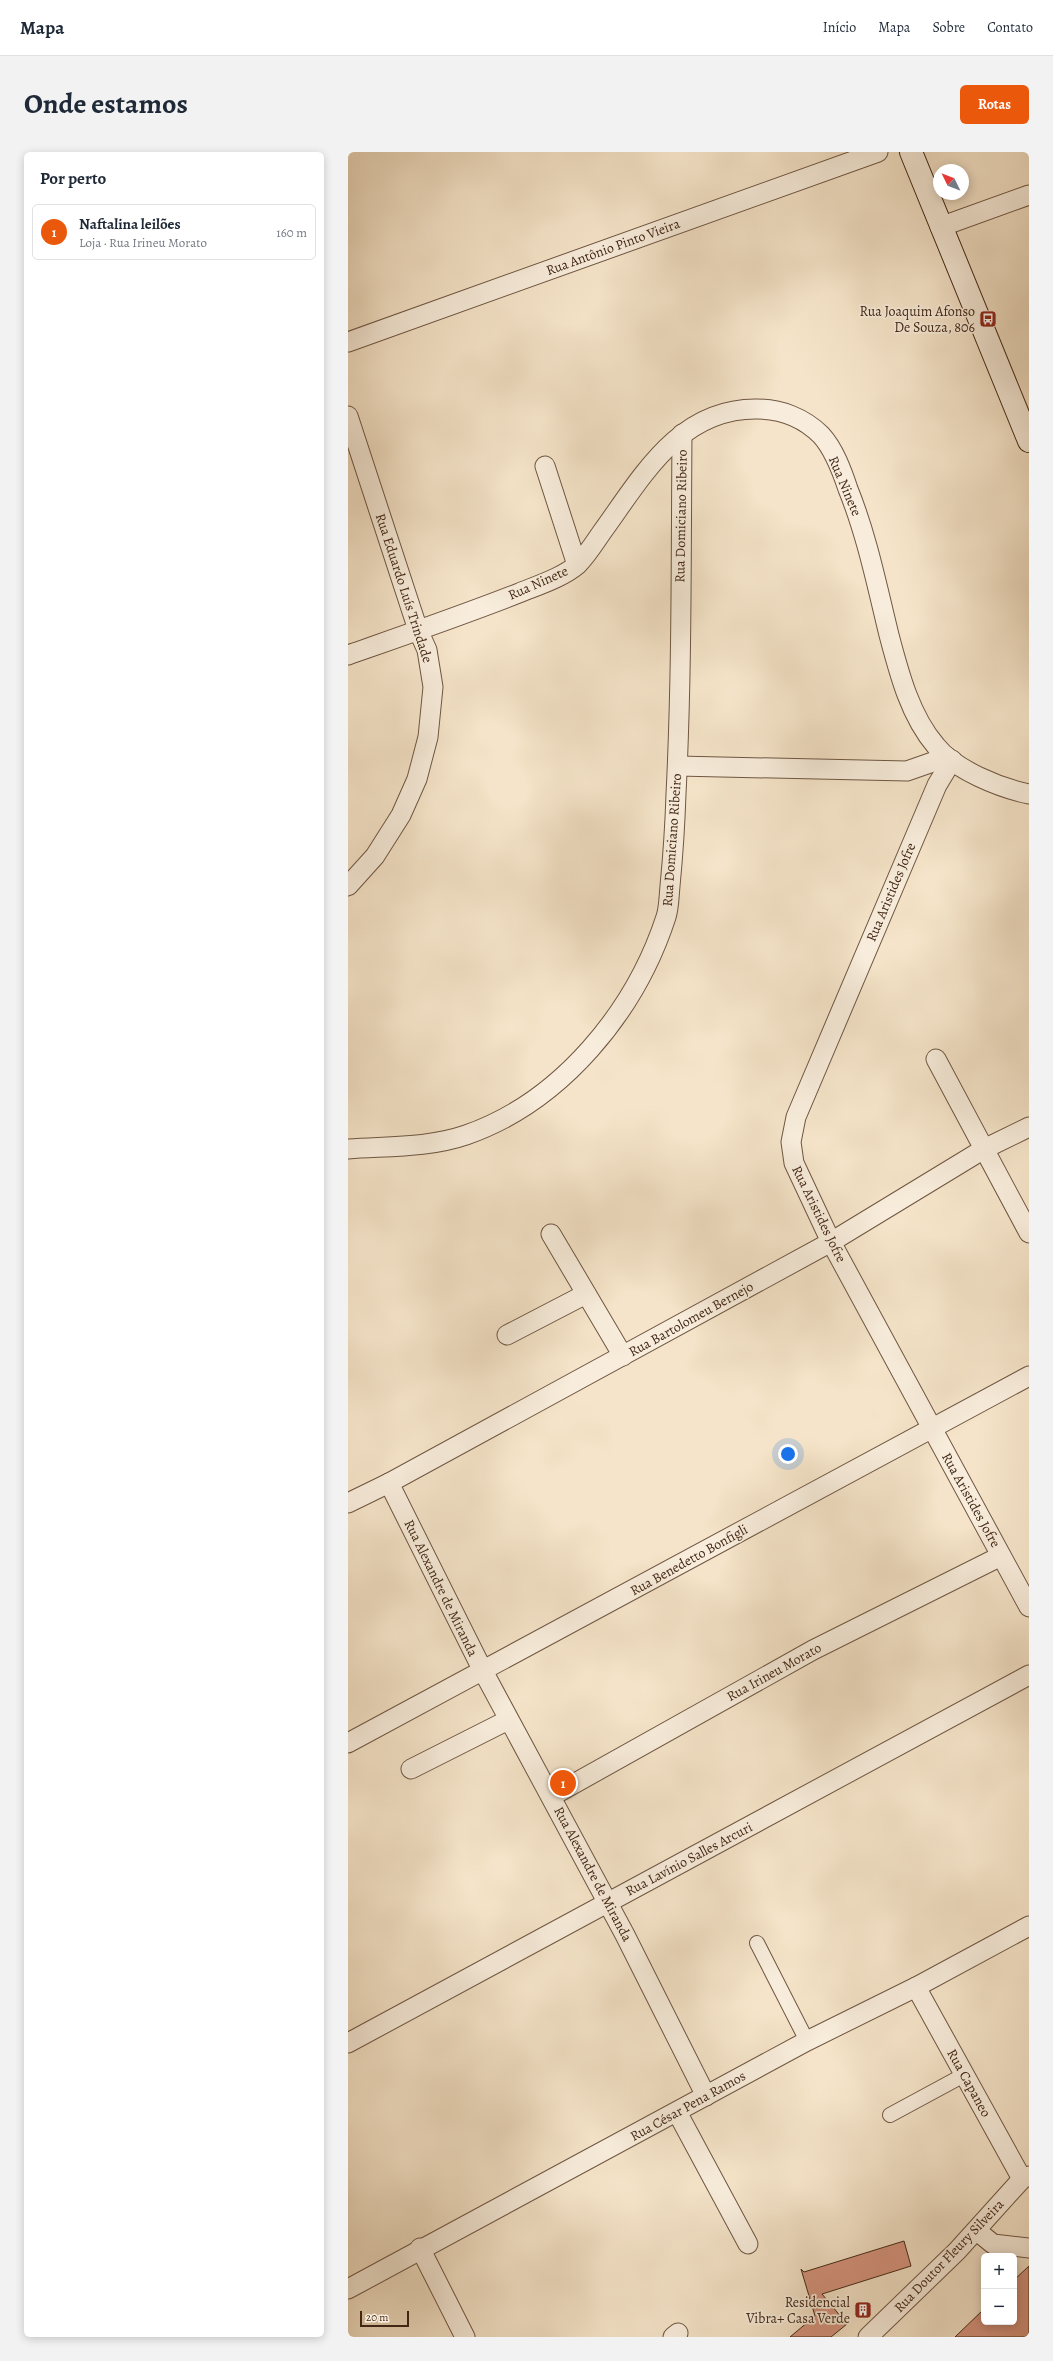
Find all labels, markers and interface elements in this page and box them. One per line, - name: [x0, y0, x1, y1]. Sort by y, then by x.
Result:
- text: Mapa: [20, 15, 64, 41]
- text: Início: [823, 18, 856, 37]
- text: Mapa: [878, 18, 910, 37]
- text: Sobre: [932, 18, 965, 37]
- text: Contato: [987, 18, 1033, 37]
- text: Onde estamos: [24, 85, 188, 123]
- button: Rotas: [960, 85, 1029, 124]
- north arrow: [933, 164, 969, 200]
- text: Por perto: [40, 167, 106, 190]
- text: Naftalina leilões: [79, 214, 181, 234]
- street label: Rua Antônio Pinto Vieira: [544, 214, 683, 280]
- text: 1: [52, 224, 56, 241]
- text: 160 m: [276, 224, 307, 241]
- text: Loja · Rua Irineu Morato: [79, 234, 207, 251]
- place label: Rua Joaquim Afonso De Souza, 806: [860, 302, 975, 337]
- bus stop icon: Rua Joaquim Afonso De Souza, 806: [978, 309, 998, 329]
- street label: Rua Domiciano Ribeiro: [670, 449, 692, 583]
- street label: Rua Ninete: [824, 453, 866, 519]
- street label: Rua Eduardo Luís Trindade: [371, 511, 437, 665]
- street label: Rua Ninete: [505, 561, 571, 605]
- street label: Rua Domiciano Ribeiro: [658, 773, 686, 907]
- street label: Rua Aristides Jofre: [862, 840, 920, 944]
- street label: Rua Aristides Jofre: [787, 1162, 851, 1266]
- street label: Rua Bartolomeu Bernejo: [625, 1277, 757, 1361]
- your location: [778, 1444, 798, 1464]
- street label: Rua Aristides Jofre: [937, 1449, 1005, 1551]
- street label: Rua Alexandre de Miranda: [400, 1516, 483, 1660]
- street label: Rua Benedetto Bonfigli: [627, 1520, 751, 1600]
- street label: Rua Irineu Morato: [723, 1638, 825, 1706]
- pin: 1: [550, 1768, 576, 1798]
- street label: Rua Alexandre de Miranda: [549, 1803, 637, 1945]
- street label: Rua Lavínio Salles Arcuri: [622, 1817, 756, 1900]
- street label: Rua Capaneo: [942, 2046, 996, 2120]
- street label: Rua César Pena Ramos: [627, 2066, 749, 2146]
- street label: Rua Doutor Fleury Silveira: [890, 2195, 1009, 2317]
- map controls: [981, 2253, 1017, 2325]
- button: +: [981, 2253, 1017, 2289]
- button: −: [981, 2289, 1017, 2325]
- place label: Residencial Vibra+ Casa Verde: [745, 2293, 851, 2328]
- building icon: Residencial Vibra+ Casa Verde: [853, 2300, 873, 2320]
- scale bar: [360, 2309, 409, 2328]
- text: 20 m: [366, 2310, 388, 2325]

